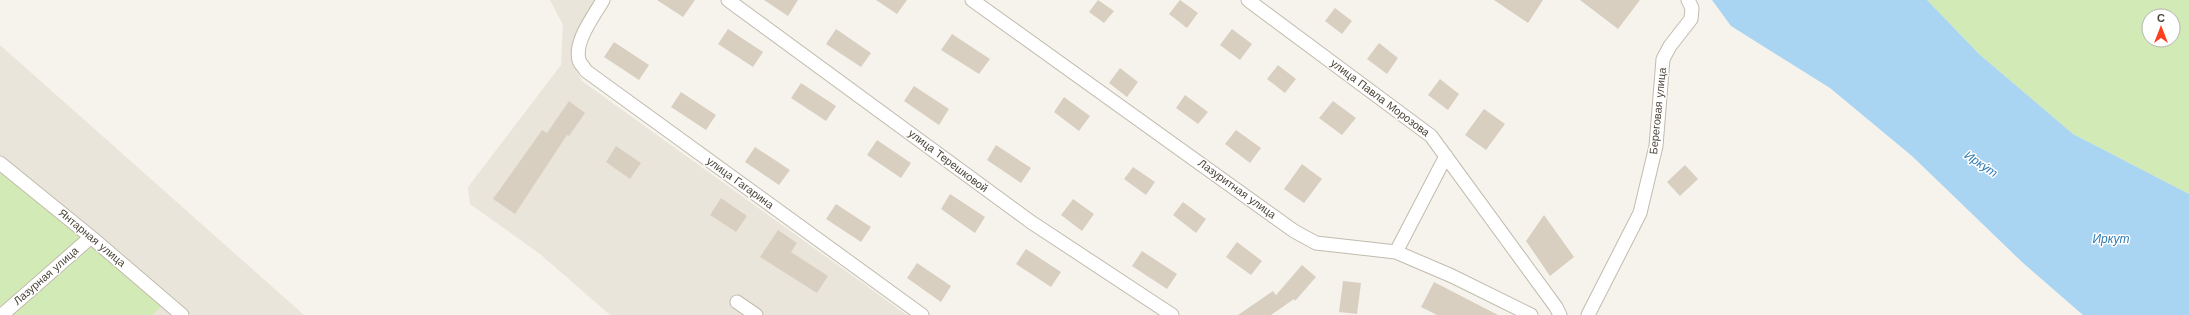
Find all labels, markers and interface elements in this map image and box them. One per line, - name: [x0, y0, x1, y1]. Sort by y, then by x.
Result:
- north arrow: [2141, 8, 2181, 48]
- text: С: [2157, 12, 2165, 25]
- street label: улица Павла Морозова: [1328, 57, 1433, 140]
- street label: Береговая улица: [1647, 66, 1669, 155]
- street label: улица Терешковой: [906, 127, 990, 195]
- water label: Ирку́т: [1962, 148, 2000, 180]
- street label: улица Гагарина: [704, 154, 777, 212]
- street label: Лазуритная улица: [1196, 156, 1279, 222]
- street label: Янтарная улица: [56, 206, 129, 270]
- water label: Иркут: [2093, 232, 2129, 246]
- street label: Лазурная улица: [11, 244, 82, 308]

